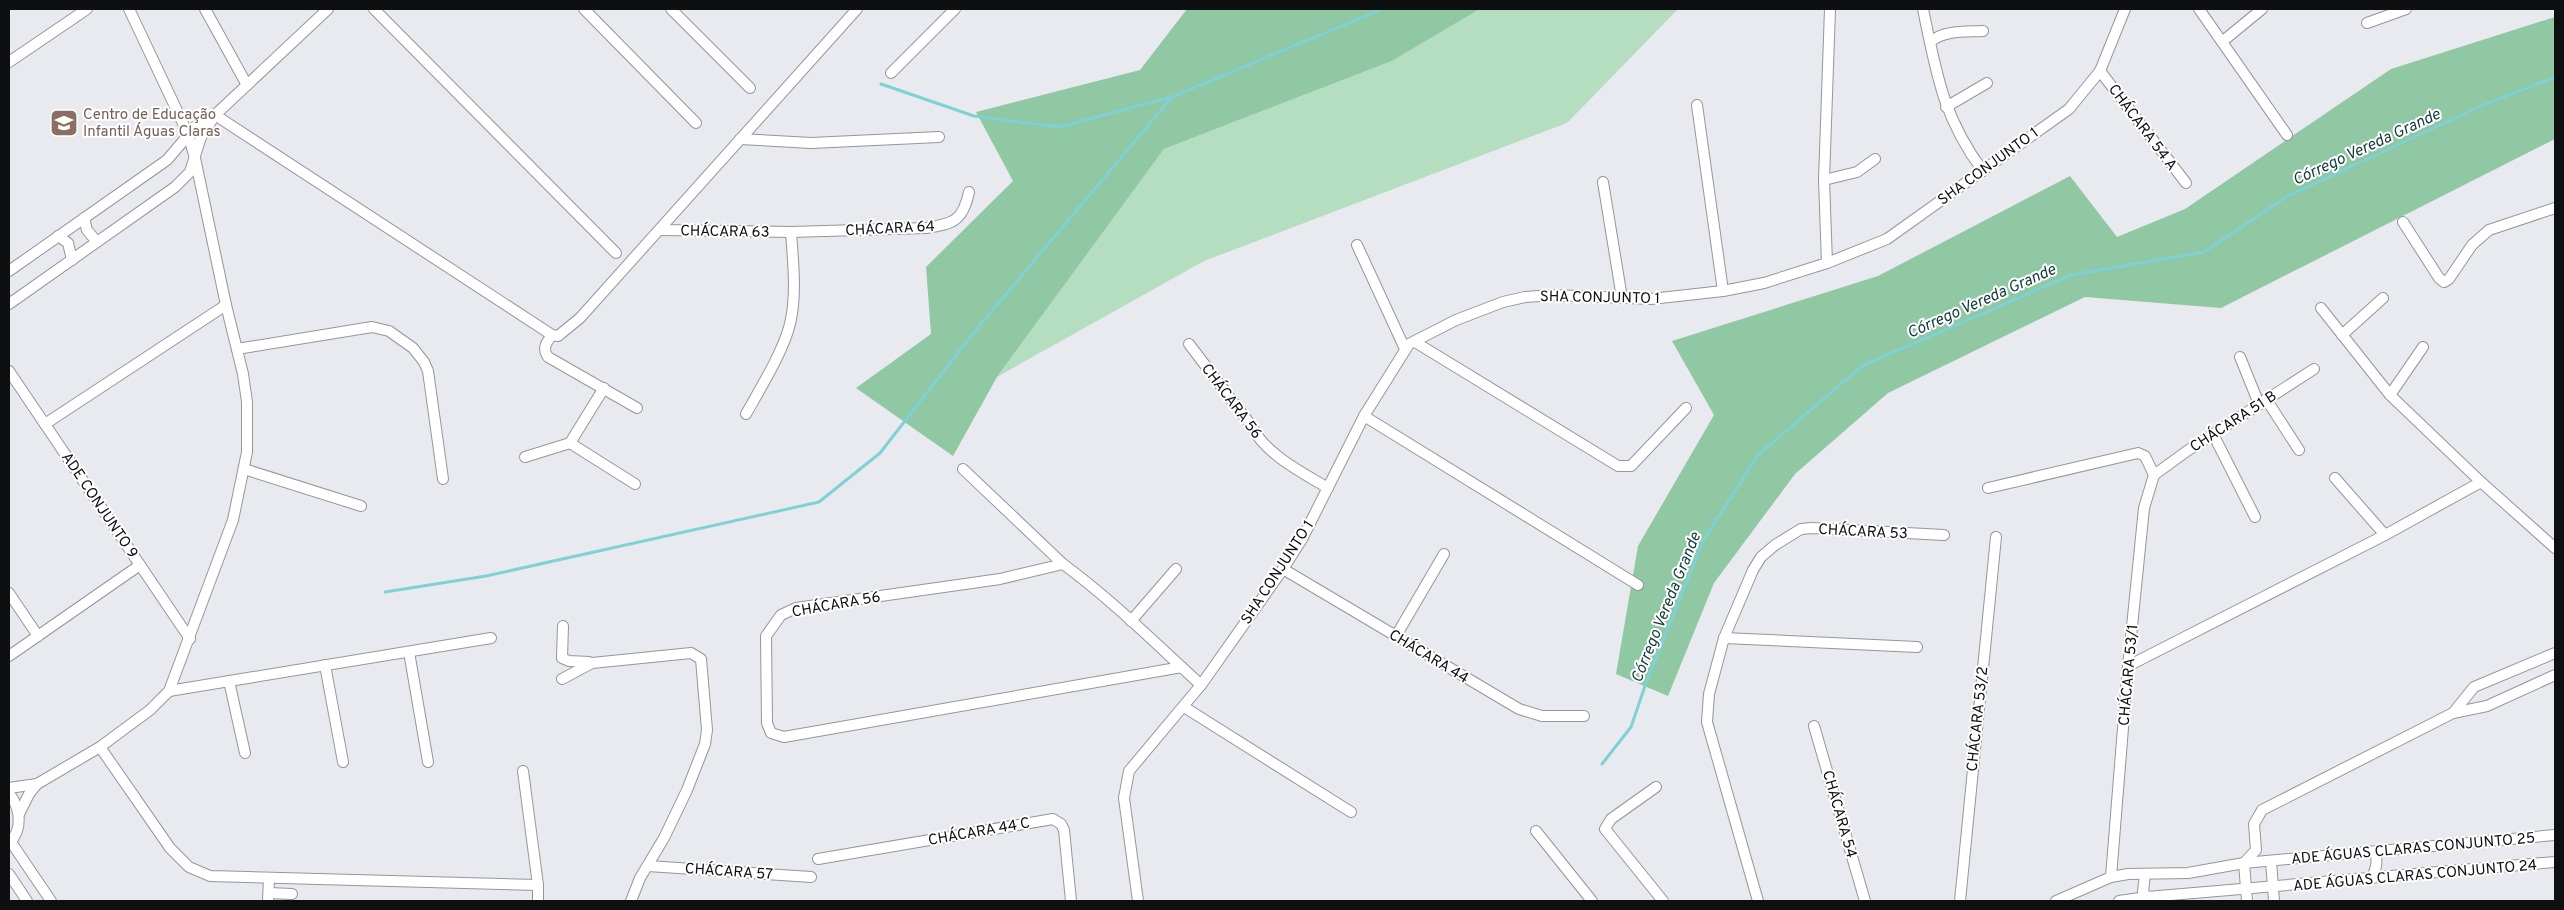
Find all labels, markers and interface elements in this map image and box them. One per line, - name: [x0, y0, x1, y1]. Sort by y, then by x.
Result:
- street label: CHÁCARA 54 A: [2103, 80, 2181, 175]
- water label: Córrego Vereda Grande: [2290, 104, 2445, 191]
- place label: Centro de Educação Infantil Águas Claras: [83, 106, 221, 142]
- school or university icon: Centro de Educação Infantil Águas Claras: [49, 108, 79, 138]
- street label: SHA CONJUNTO 1: [1935, 124, 2043, 210]
- street label: CHÁCARA 64: [845, 217, 935, 241]
- street label: CHÁCARA 63: [680, 221, 770, 243]
- water label: Córrego Vereda Grande: [1904, 260, 2060, 344]
- street label: SHA CONJUNTO 1: [1540, 288, 1660, 309]
- street label: CHÁCARA 56: [1196, 360, 1266, 443]
- street label: CHÁCARA 51 B: [2186, 386, 2281, 457]
- street label: ADE CONJUNTO 9: [56, 449, 141, 563]
- street label: SHA CONJUNTO 1: [1238, 517, 1319, 628]
- street label: CHÁCARA 53: [1818, 520, 1908, 544]
- water label: Córrego Vereda Grande: [1627, 529, 1706, 686]
- street label: CHÁCARA 56: [790, 587, 882, 623]
- street label: CHÁCARA 53/1: [2115, 623, 2143, 727]
- street label: CHÁCARA 44: [1385, 625, 1472, 689]
- street label: CHÁCARA 53/2: [1963, 665, 1993, 773]
- street label: CHÁCARA 54: [1817, 768, 1861, 860]
- street label: CHÁCARA 44 C: [927, 813, 1032, 851]
- street label: ADE ÁGUAS CLARAS CONJUNTO 25: [2290, 828, 2536, 870]
- street label: ADE ÁGUAS CLARAS CONJUNTO 24: [2292, 855, 2538, 897]
- street label: CHÁCARA 57: [684, 859, 774, 885]

